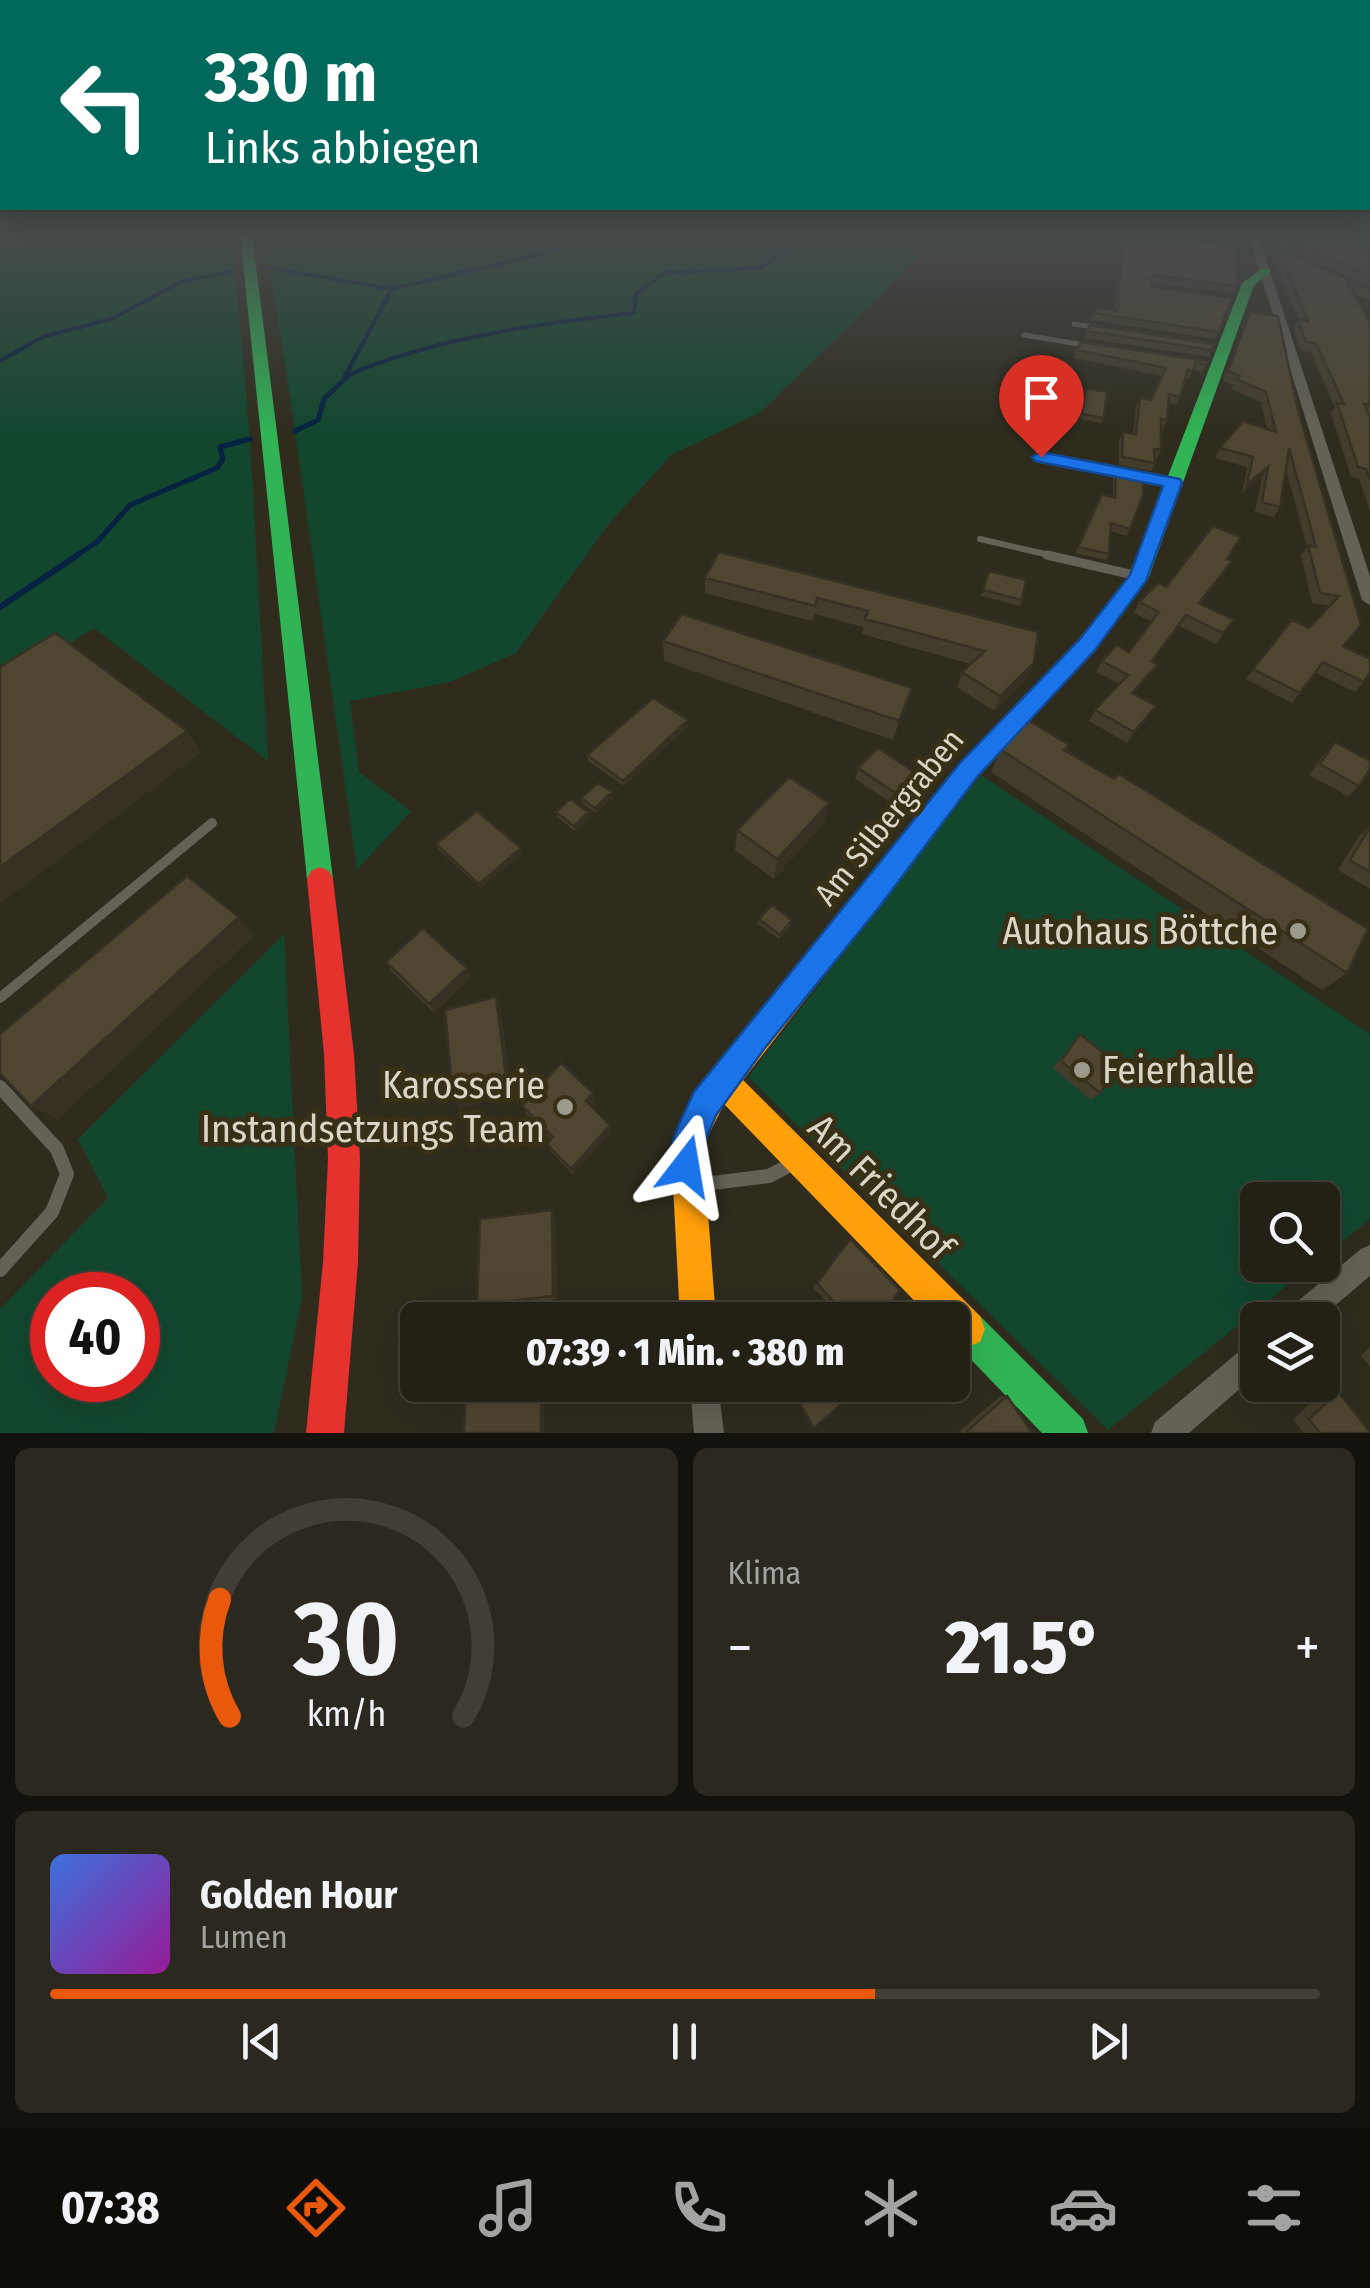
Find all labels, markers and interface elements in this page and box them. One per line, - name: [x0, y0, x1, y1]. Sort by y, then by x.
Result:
- text: 330 m: [205, 36, 377, 120]
- icon: left: [40, 40, 170, 170]
- text: Links abbiegen: [205, 121, 480, 175]
- pin: [999, 355, 1084, 458]
- icon: arrive: [1014, 370, 1069, 425]
- street label: Am Silbergraben: [806, 721, 972, 913]
- place label: Autohaus Böttche: [1002, 908, 1278, 954]
- marker: Autohaus Böttche: [1287, 920, 1309, 942]
- place label: Feierhalle: [1102, 1047, 1255, 1093]
- marker: Feierhalle: [1071, 1059, 1093, 1081]
- place label: Karosserie Instandsetzungs Team: [201, 1062, 545, 1152]
- marker: Karosserie Instandsetzungs Team: [554, 1096, 576, 1118]
- street label: Am Friedhof: [799, 1105, 965, 1271]
- position arrow: [634, 1114, 738, 1218]
- map controls: [1240, 1182, 1340, 1402]
- button: search: [1240, 1182, 1340, 1282]
- speed limit sign: 40: [30, 1272, 160, 1402]
- button: layers: [1240, 1302, 1340, 1402]
- text: 07:39 · 1 Min. · 380 m: [526, 1329, 844, 1375]
- text: Klima: [728, 1554, 801, 1592]
- text: 30: [292, 1577, 399, 1702]
- text: 21.5°: [945, 1603, 1102, 1693]
- text: −: [728, 1615, 752, 1681]
- text: +: [1295, 1615, 1320, 1681]
- text: km/h: [306, 1693, 386, 1735]
- text: Golden Hour: [200, 1872, 398, 1918]
- text: Lumen: [200, 1918, 288, 1956]
- icon: previous: [234, 2014, 289, 2069]
- icon: pause: [657, 2014, 712, 2069]
- icon: next: [1081, 2014, 1136, 2069]
- icon: directions: [281, 2173, 351, 2243]
- icon: music: [473, 2173, 543, 2243]
- icon: phone: [664, 2173, 734, 2243]
- icon: climate: [856, 2173, 926, 2243]
- icon: car: [1048, 2173, 1118, 2243]
- icon: filters: [1239, 2173, 1309, 2243]
- text: 07:38: [61, 2181, 160, 2235]

